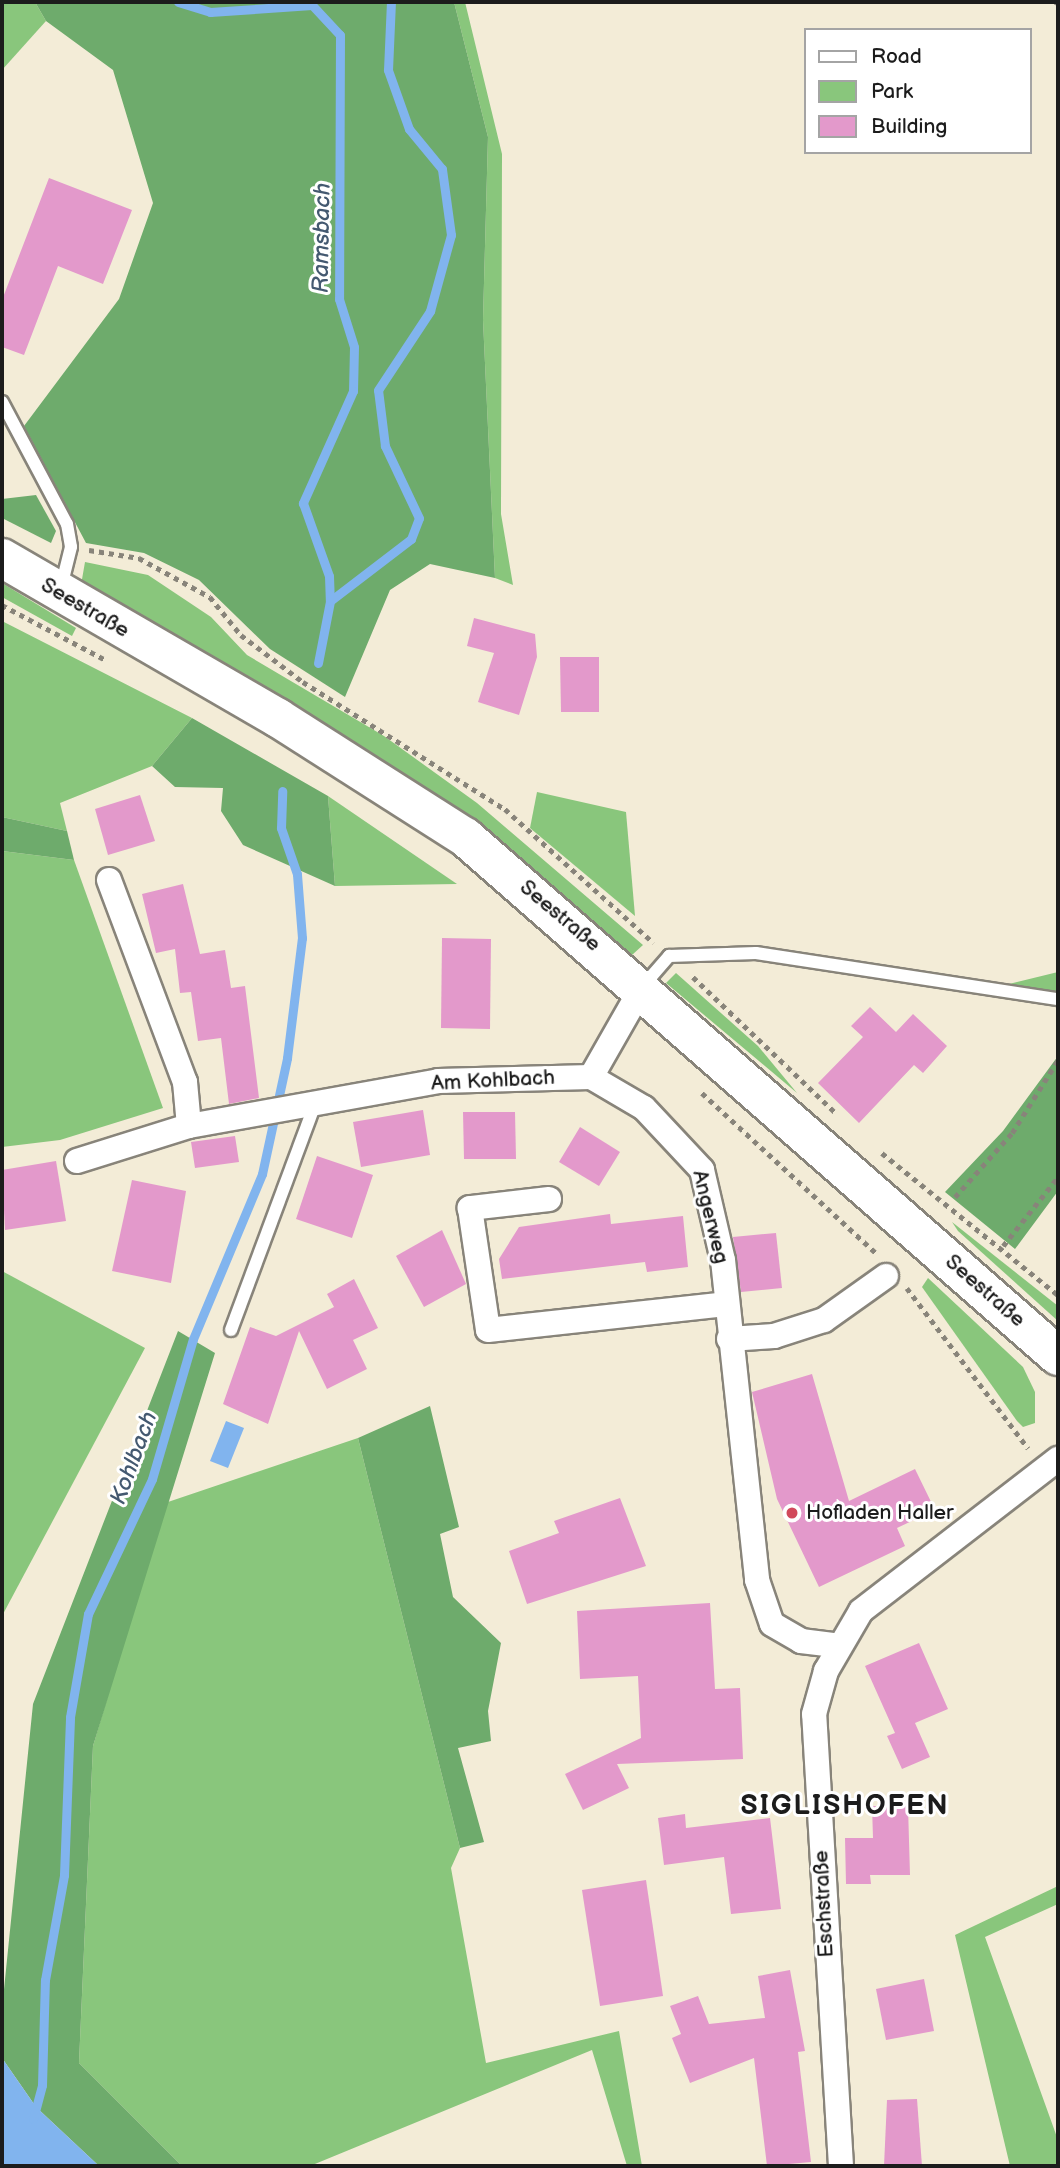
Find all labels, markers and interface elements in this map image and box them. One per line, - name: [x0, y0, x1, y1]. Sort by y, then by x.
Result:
- legend: [804, 28, 1032, 154]
- text: Road: [871, 44, 922, 69]
- text: Park: [871, 79, 913, 104]
- text: Building: [871, 114, 947, 139]
- water label: Ramsbach: [307, 183, 337, 293]
- street label: Seestraße: [36, 573, 134, 643]
- street label: Seestraße: [514, 875, 606, 957]
- street label: Am Kohlbach: [430, 1065, 556, 1097]
- street label: Angerweg: [686, 1168, 734, 1266]
- street label: Seestraße: [940, 1249, 1030, 1333]
- water label: Kohlbach: [105, 1408, 163, 1508]
- place label: Hofladen Haller: [806, 1500, 954, 1526]
- marker: Hofladen Haller: [784, 1505, 800, 1521]
- district label: SIGLISHOFEN: [742, 1789, 948, 1823]
- street label: Eschstraße: [809, 1850, 839, 1958]

